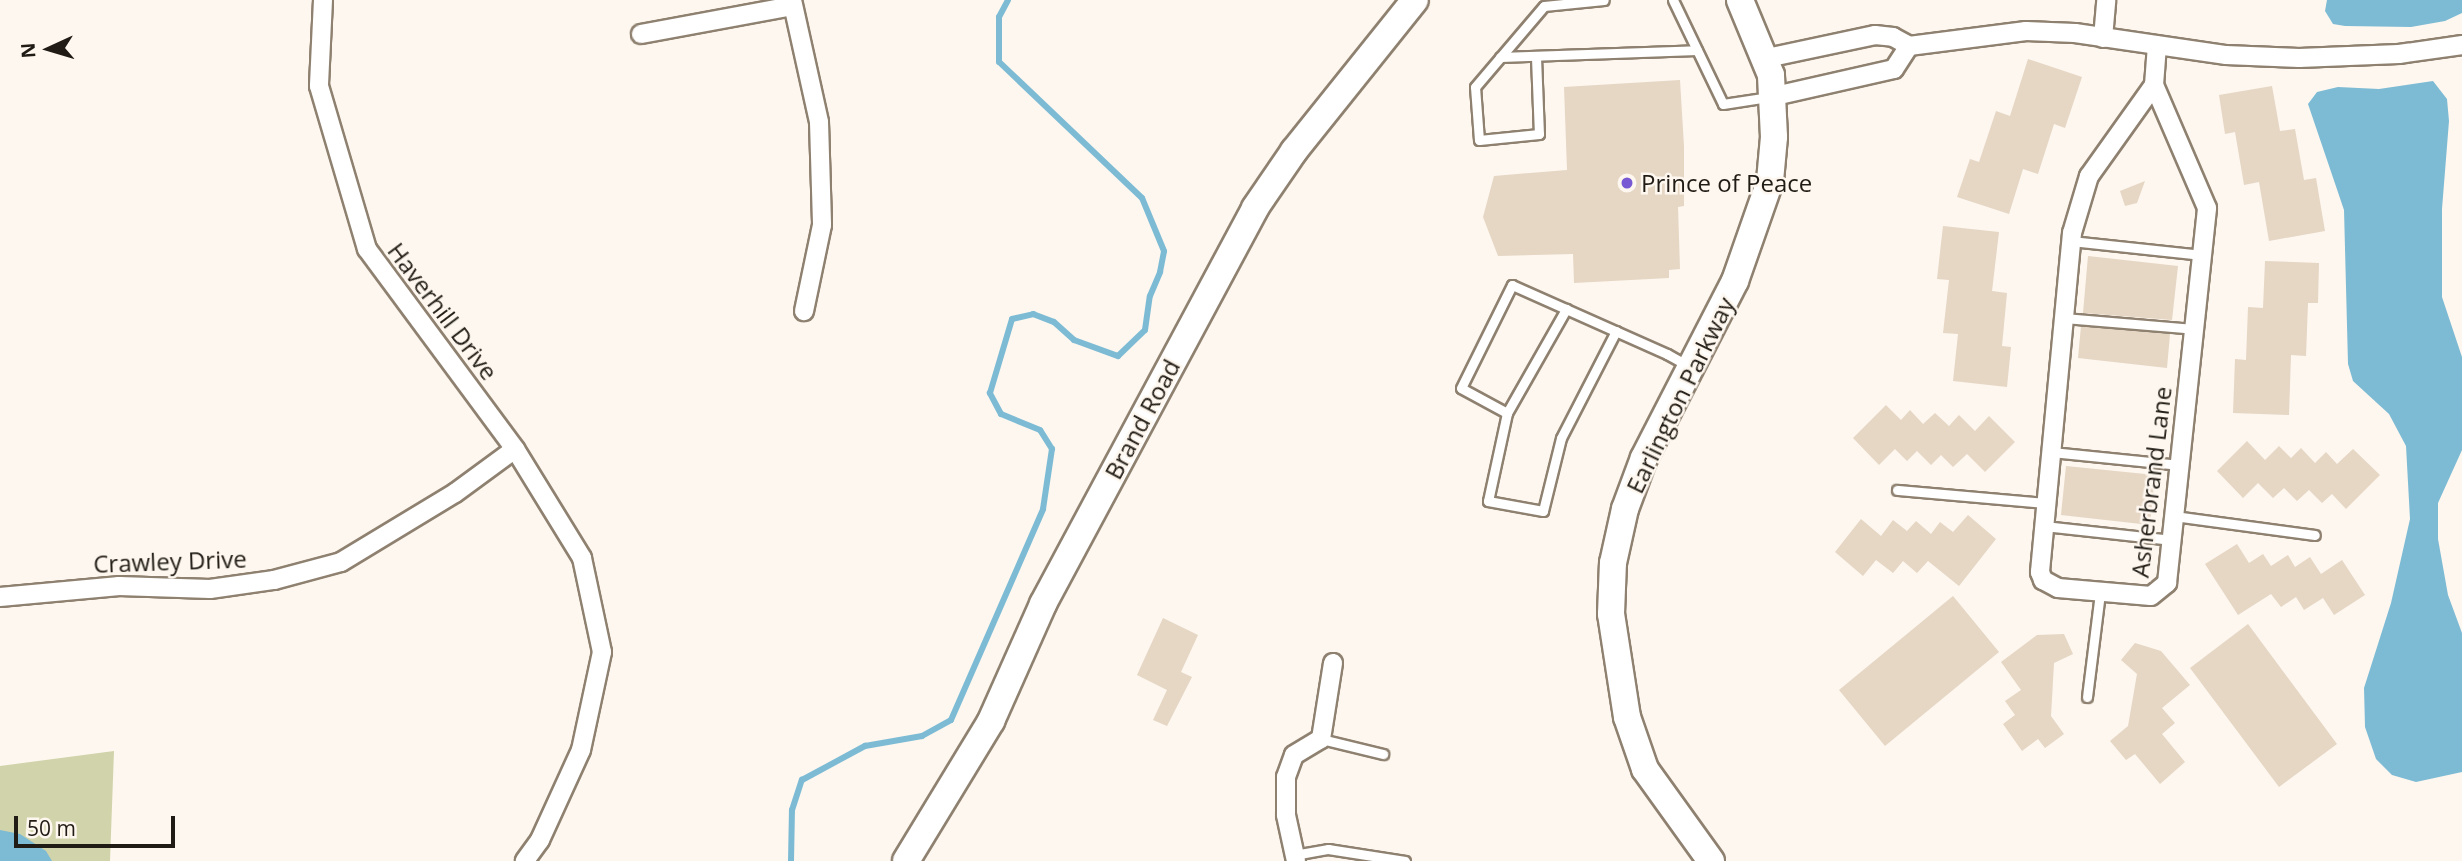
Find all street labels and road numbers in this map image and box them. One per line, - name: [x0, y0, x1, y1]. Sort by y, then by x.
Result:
- street label: Haverhill Drive: [382, 237, 504, 385]
- street label: Earlington Parkway: [1620, 292, 1740, 498]
- street label: Brand Road: [1098, 354, 1186, 484]
- street label: Asherbrand Lane: [2125, 385, 2177, 579]
- street label: Crawley Drive: [93, 544, 247, 578]

